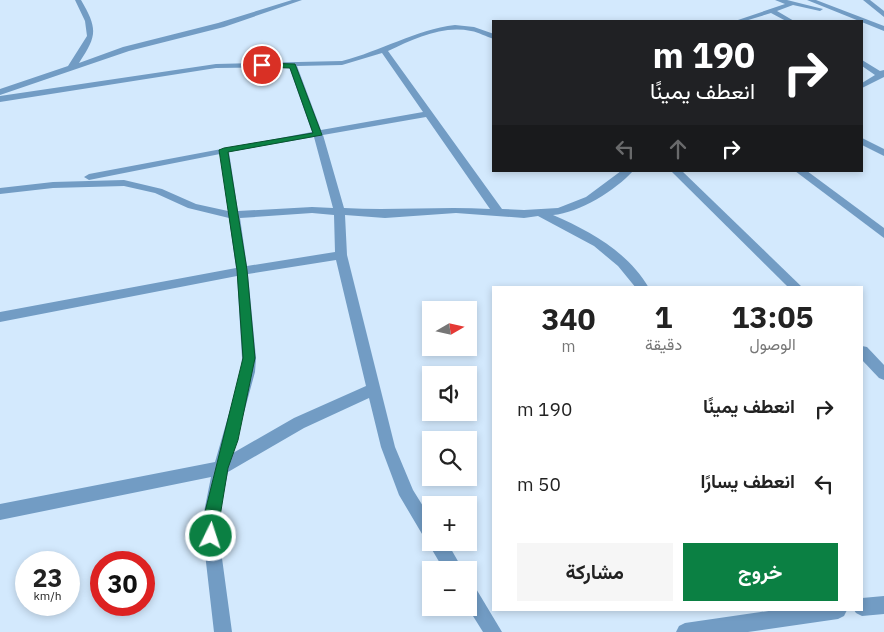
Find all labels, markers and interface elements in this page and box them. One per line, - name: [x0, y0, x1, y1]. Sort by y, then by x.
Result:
- text: 190 m: [652, 32, 755, 78]
- icon: right: [773, 40, 838, 105]
- pin: [241, 44, 283, 86]
- icon: arrive: [248, 51, 276, 79]
- text: انعطف يمينًا: [650, 76, 755, 105]
- icon: left: [611, 135, 639, 163]
- icon: ahead: [664, 135, 692, 163]
- icon: right: [717, 135, 745, 163]
- text: 1: [655, 297, 673, 336]
- text: 13:05: [732, 297, 813, 336]
- text: 340: [542, 299, 596, 338]
- north arrow: [422, 301, 478, 356]
- map controls: [422, 301, 477, 616]
- text: دقيقة: [645, 334, 682, 354]
- text: الوصول: [749, 334, 796, 354]
- text: m: [562, 336, 576, 356]
- button: sound: [422, 366, 477, 421]
- text: انعطف يمينًا: [703, 394, 795, 418]
- icon: right: [810, 395, 838, 423]
- text: 190 m: [517, 397, 572, 421]
- button: search: [422, 431, 477, 486]
- text: انعطف يسارًا: [701, 469, 795, 493]
- icon: left: [810, 470, 838, 498]
- text: 50 m: [517, 472, 561, 496]
- button: +: [422, 496, 477, 551]
- position arrow: [184, 509, 236, 561]
- button: مشاركة: [517, 543, 673, 601]
- button: خروج: [683, 543, 838, 601]
- speed limit sign: 30: [90, 551, 155, 616]
- text: 23: [32, 561, 63, 594]
- button: −: [422, 561, 477, 616]
- text: km/h: [33, 588, 62, 603]

